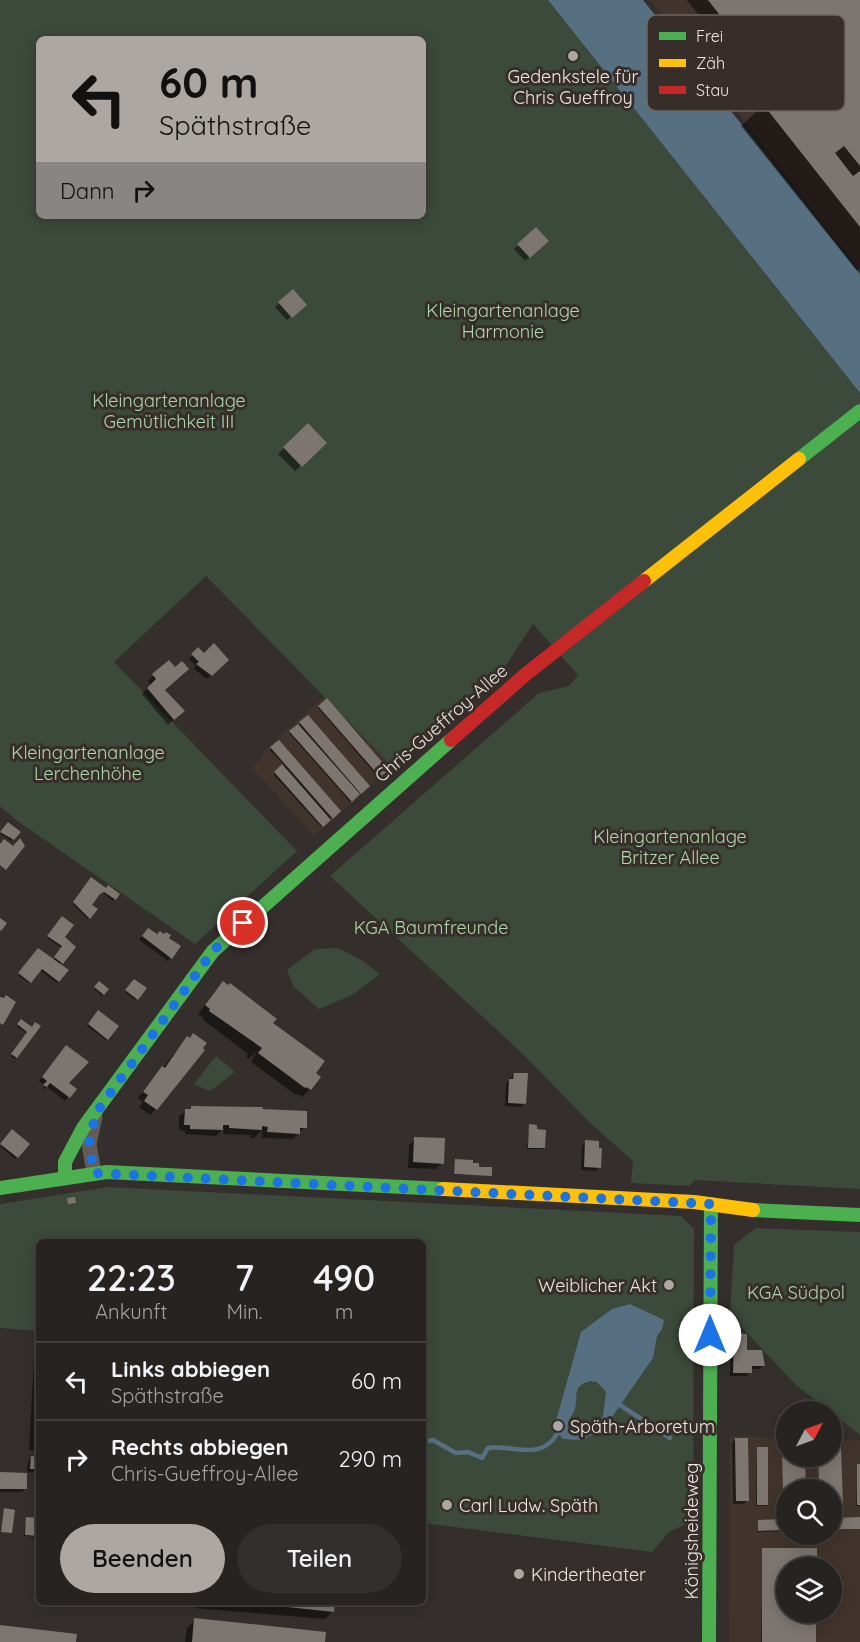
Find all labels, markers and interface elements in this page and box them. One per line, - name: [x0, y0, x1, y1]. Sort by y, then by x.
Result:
- legend: [647, 15, 845, 111]
- text: Frei: [696, 26, 723, 46]
- marker: Gedenkstele für Chris Gueffroy: [566, 49, 580, 63]
- text: Zäh: [696, 53, 725, 73]
- text: 60 m: [159, 56, 259, 109]
- icon: left: [60, 60, 138, 138]
- place label: Gedenkstele für Chris Gueffroy: [507, 65, 639, 109]
- text: Stau: [696, 80, 729, 100]
- text: Späthstraße: [159, 108, 311, 142]
- icon: right: [127, 174, 160, 207]
- text: Dann: [60, 177, 115, 205]
- park label: Kleingartenanlage Harmonie: [426, 299, 580, 343]
- park label: Kleingartenanlage Gemütlichkeit III: [92, 389, 246, 433]
- street label: Chris-Gueffroy-Allee: [370, 659, 512, 787]
- park label: Kleingartenanlage Lerchenhöhe: [11, 741, 165, 785]
- park label: Kleingartenanlage Britzer Allee: [593, 825, 747, 869]
- pin: [217, 897, 268, 948]
- icon: arrive: [226, 906, 259, 939]
- park label: KGA Baumfreunde: [354, 916, 508, 939]
- text: 22:23: [87, 1255, 176, 1300]
- text: 7: [235, 1255, 254, 1300]
- text: 490: [313, 1255, 375, 1300]
- place label: Weiblicher Akt: [538, 1274, 657, 1297]
- marker: Weiblicher Akt: [662, 1278, 676, 1292]
- park label: KGA Südpol: [747, 1281, 845, 1304]
- text: Ankunft: [95, 1299, 167, 1324]
- text: Min.: [226, 1299, 262, 1324]
- text: m: [335, 1299, 353, 1324]
- position arrow: [678, 1303, 742, 1367]
- text: Links abbiegen: [111, 1355, 270, 1383]
- icon: left: [60, 1365, 93, 1398]
- text: 60 m: [351, 1367, 402, 1395]
- text: Späthstraße: [111, 1383, 224, 1408]
- north arrow: [776, 1401, 842, 1467]
- map controls: [776, 1401, 842, 1623]
- place label: Späth-Arboretum: [570, 1415, 715, 1438]
- marker: Späth-Arboretum: [551, 1419, 565, 1433]
- text: Rechts abbiegen: [111, 1433, 289, 1461]
- icon: right: [60, 1443, 93, 1476]
- text: 290 m: [338, 1445, 402, 1473]
- text: Chris-Gueffroy-Allee: [111, 1461, 299, 1486]
- street label: Königsheideweg: [680, 1463, 703, 1599]
- button: search: [776, 1479, 842, 1545]
- place label: Carl Ludw. Späth: [459, 1494, 598, 1517]
- marker: Carl Ludw. Späth: [440, 1498, 454, 1512]
- button: Beenden: [60, 1524, 225, 1593]
- button: Teilen: [237, 1524, 402, 1593]
- button: layers: [776, 1557, 842, 1623]
- place label: Kindertheater: [531, 1563, 646, 1586]
- marker: Kindertheater: [512, 1567, 526, 1581]

